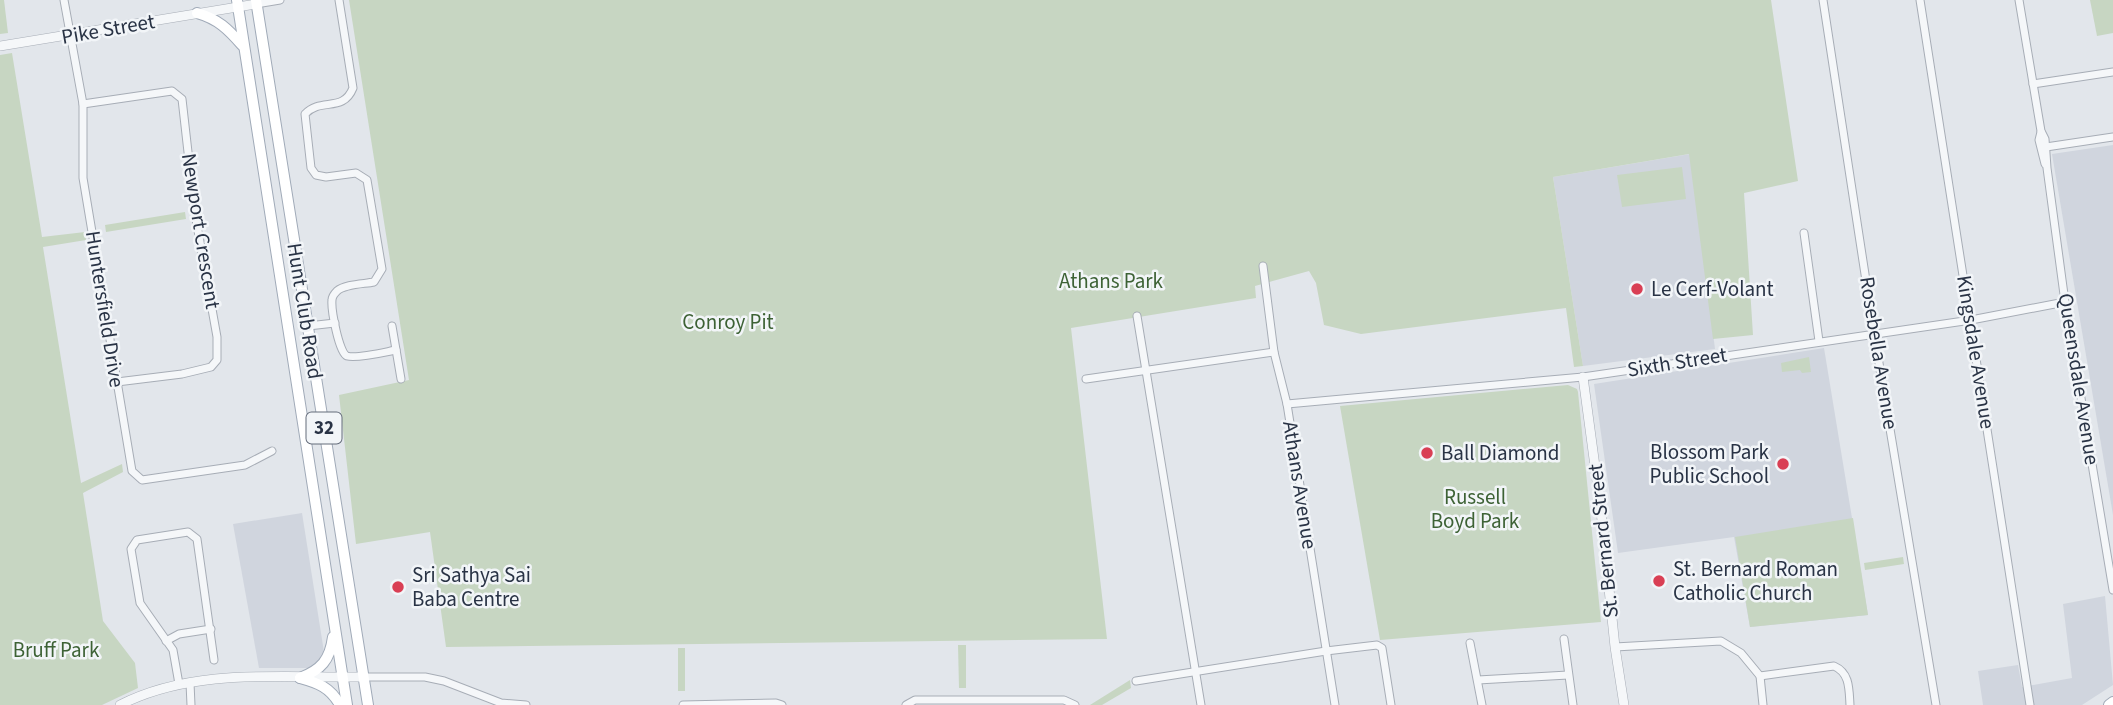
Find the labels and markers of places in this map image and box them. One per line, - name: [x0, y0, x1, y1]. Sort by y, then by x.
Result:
- place label: Le Cerf-Volant: [1651, 274, 1774, 304]
- marker: Le Cerf-Volant: [1629, 281, 1645, 297]
- place label: Blossom Park Public School: [1649, 437, 1770, 491]
- place label: Ball Diamond: [1441, 438, 1559, 468]
- marker: Ball Diamond: [1419, 445, 1435, 461]
- marker: Blossom Park Public School: [1775, 456, 1791, 472]
- place label: St. Bernard Roman Catholic Church: [1673, 554, 1838, 608]
- place label: Sri Sathya Sai Baba Centre: [412, 560, 531, 614]
- marker: St. Bernard Roman Catholic Church: [1651, 573, 1667, 589]
- marker: Sri Sathya Sai Baba Centre: [390, 579, 406, 595]

